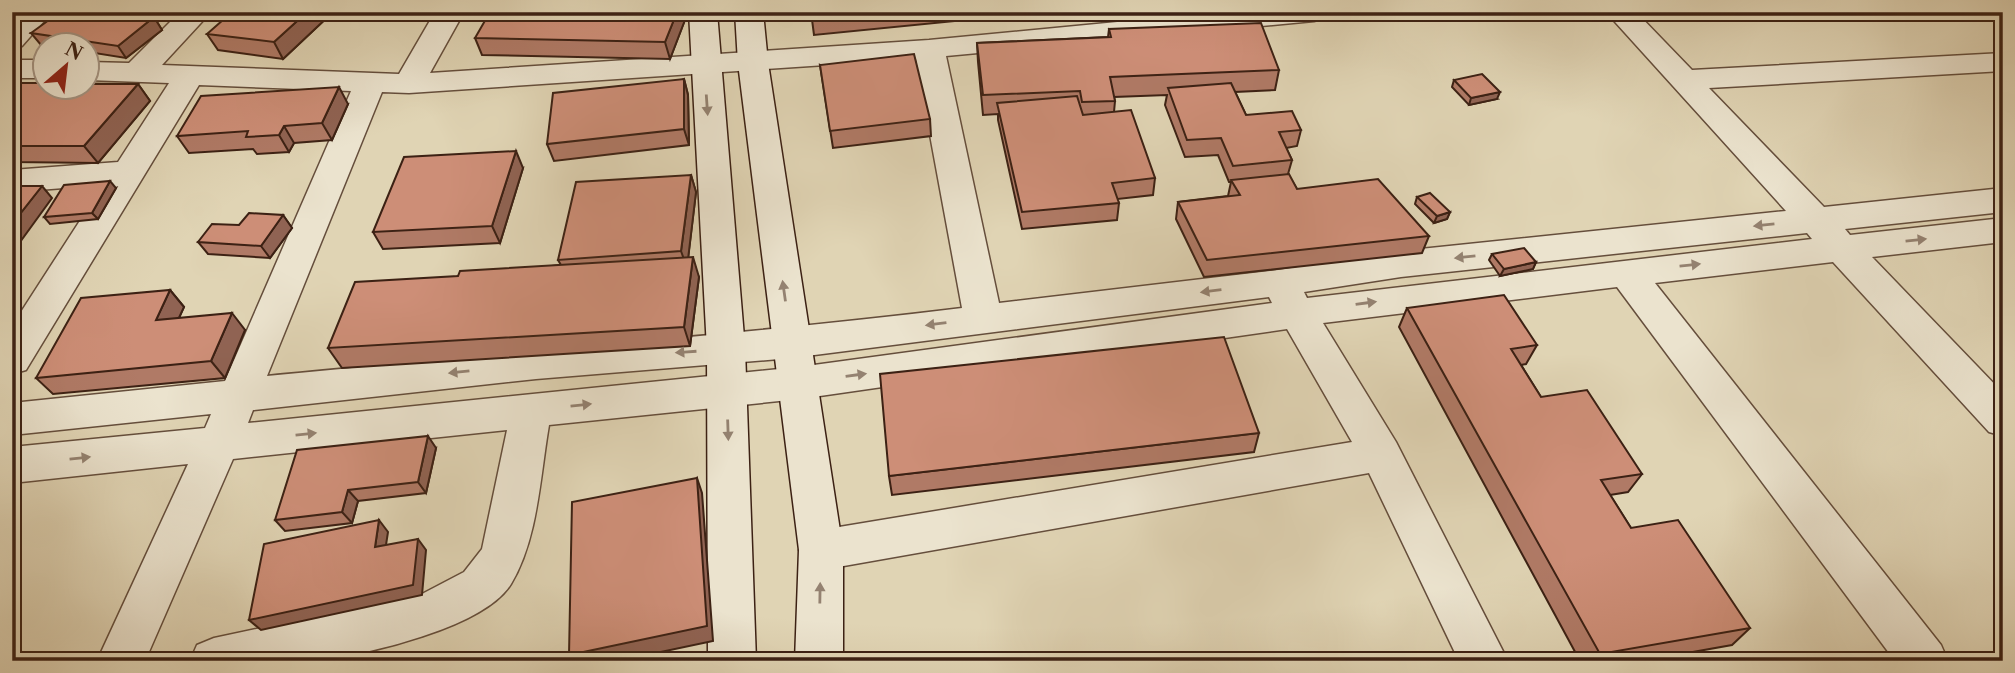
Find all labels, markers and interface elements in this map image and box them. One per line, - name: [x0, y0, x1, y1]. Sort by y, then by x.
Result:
- north arrow: [32, 32, 102, 102]
- text: N: [61, 37, 86, 65]
- one-way arrow: [702, 94, 713, 116]
- one-way arrow: [1753, 220, 1775, 231]
- one-way arrow: [1905, 234, 1927, 245]
- one-way arrow: [1454, 252, 1476, 263]
- one-way arrow: [1679, 260, 1701, 271]
- one-way arrow: [778, 280, 789, 302]
- one-way arrow: [1199, 286, 1221, 297]
- one-way arrow: [1355, 297, 1377, 308]
- one-way arrow: [925, 318, 947, 329]
- one-way arrow: [674, 347, 696, 358]
- one-way arrow: [448, 366, 470, 377]
- one-way arrow: [845, 369, 867, 380]
- one-way arrow: [571, 399, 593, 410]
- one-way arrow: [723, 419, 734, 441]
- one-way arrow: [296, 428, 318, 439]
- one-way arrow: [69, 452, 91, 463]
- one-way arrow: [814, 581, 826, 603]

